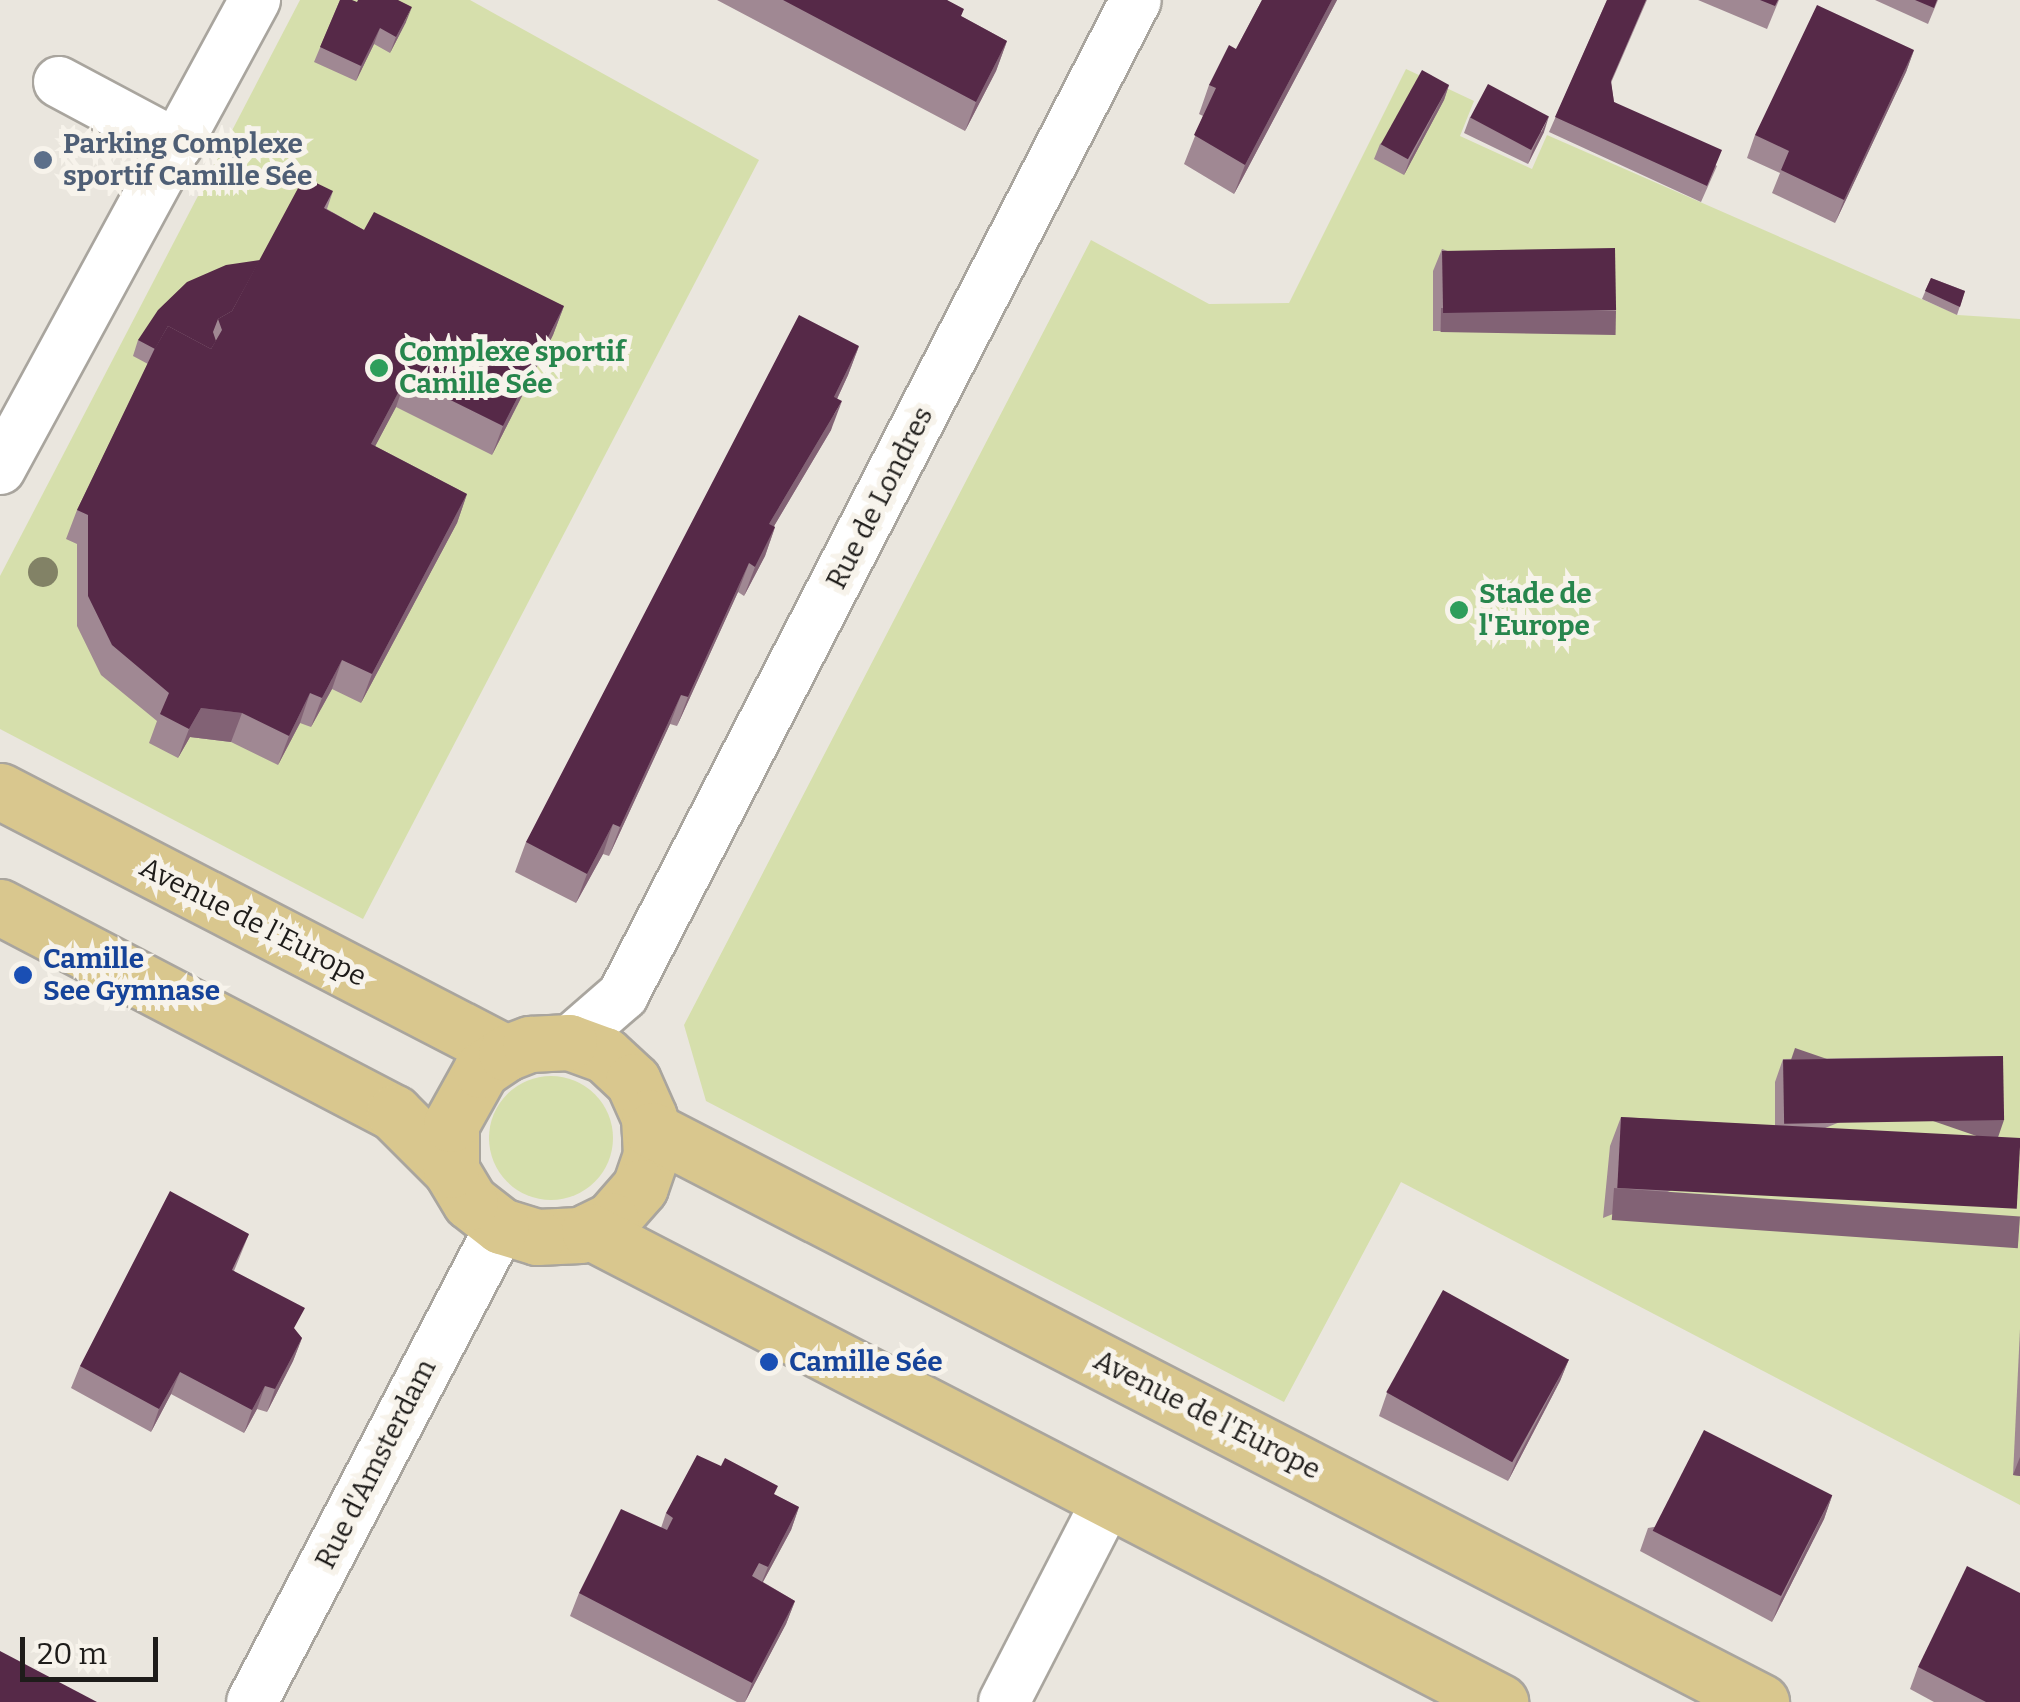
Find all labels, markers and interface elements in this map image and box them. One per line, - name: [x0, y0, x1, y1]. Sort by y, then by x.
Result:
- place label: Parking Complexe sportif Camille Sée: [63, 127, 312, 193]
- marker: Parking Complexe sportif Camille Sée: [32, 149, 54, 171]
- place label: Complexe sportif Camille Sée: [399, 335, 625, 401]
- marker: Complexe sportif Camille Sée: [368, 357, 390, 379]
- street label: Rue de Londres: [820, 401, 940, 595]
- place label: Stade de l'Europe: [1479, 577, 1592, 643]
- marker: Stade de l'Europe: [1448, 599, 1470, 621]
- street label: Avenue de l'Europe: [134, 850, 372, 994]
- place label: Camille See Gymnase: [43, 942, 220, 1008]
- marker: Camille See Gymnase: [12, 964, 34, 986]
- street label: Avenue de l'Europe: [1088, 1343, 1326, 1487]
- place label: Camille Sée: [789, 1345, 943, 1379]
- marker: Camille Sée: [758, 1351, 780, 1373]
- street label: Rue d'Amsterdam: [309, 1354, 443, 1574]
- scale bar: [25, 1617, 162, 1679]
- text: 20 m: [37, 1636, 107, 1672]

